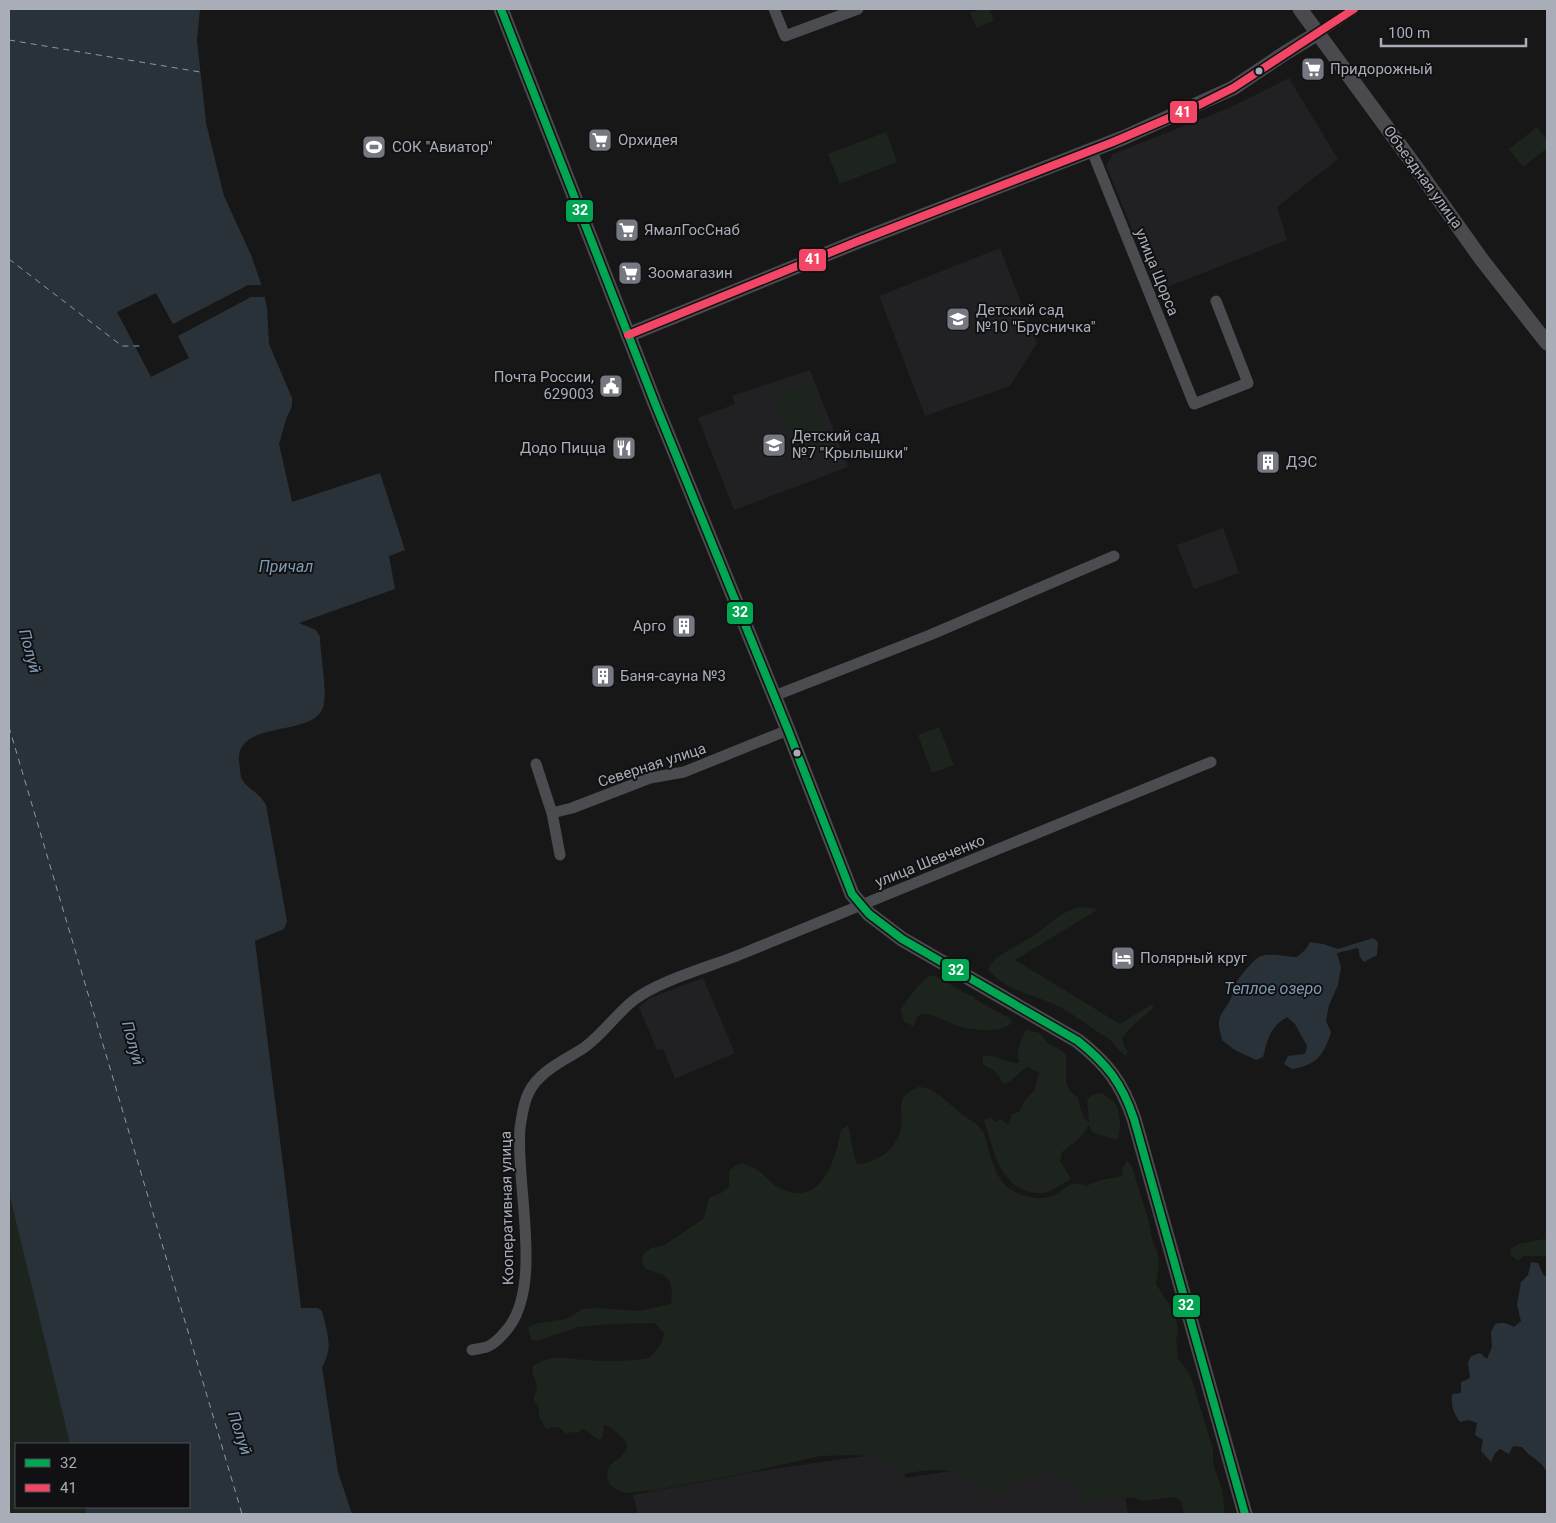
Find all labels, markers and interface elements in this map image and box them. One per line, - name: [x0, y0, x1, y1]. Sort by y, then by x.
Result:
- scale bar: [1381, 15, 1526, 47]
- text: 100 m: [1388, 24, 1430, 42]
- supermarket icon: Придорожный: [1300, 56, 1326, 82]
- place label: Придорожный: [1330, 60, 1433, 78]
- unlabelled marker: [1254, 66, 1264, 76]
- line badge: 41: [1169, 100, 1198, 124]
- text: 41: [1175, 104, 1191, 120]
- street label: Объездная улица: [1380, 122, 1466, 232]
- supermarket icon: Орхидея: [587, 127, 613, 153]
- place label: Орхидея: [618, 131, 678, 149]
- sports icon: СОК "Авиатор": [361, 134, 387, 160]
- place label: СОК "Авиатор": [392, 138, 493, 156]
- line badge: 32: [565, 199, 594, 223]
- text: 32: [572, 202, 588, 218]
- supermarket icon: ЯмалГосСнаб: [614, 217, 640, 243]
- place label: ЯмалГосСнаб: [644, 221, 740, 239]
- street label: улица Щорса: [1131, 226, 1183, 318]
- line badge: 41: [798, 248, 827, 272]
- text: 41: [805, 251, 821, 267]
- supermarket icon: Зоомагазин: [617, 260, 643, 286]
- place label: Зоомагазин: [648, 264, 733, 282]
- place label: Детский сад №10 "Брусничка": [976, 301, 1096, 336]
- school or university icon: Детский сад №10 "Брусничка": [945, 306, 971, 332]
- place label: Почта России, 629003: [494, 368, 594, 403]
- public building icon: Почта России, 629003: [598, 373, 624, 399]
- place label: Детский сад №7 "Крылышки": [792, 427, 908, 462]
- school or university icon: Детский сад №7 "Крылышки": [761, 432, 787, 458]
- restaurant icon: Додо Пицца: [611, 435, 637, 461]
- place label: Додо Пицца: [520, 439, 606, 457]
- building icon: ДЭС: [1255, 449, 1281, 475]
- place label: ДЭС: [1286, 453, 1317, 471]
- water label: Причал: [259, 557, 313, 576]
- line badge: 32: [726, 601, 754, 625]
- text: 32: [732, 604, 748, 620]
- building icon: Арго: [671, 613, 697, 639]
- place label: Арго: [633, 617, 666, 635]
- water label: Полуй: [15, 627, 45, 675]
- building icon: Баня-сауна №3: [590, 663, 616, 689]
- place label: Баня-сауна №3: [620, 667, 726, 685]
- street label: Северная улица: [596, 739, 708, 791]
- unlabelled marker: [792, 748, 802, 758]
- street label: улица Шевченко: [872, 831, 988, 891]
- hotel icon: Полярный круг: [1110, 945, 1136, 971]
- place label: Полярный круг: [1140, 949, 1248, 967]
- line badge: 32: [941, 958, 970, 982]
- text: 32: [948, 962, 964, 978]
- water label: Теплое озеро: [1224, 979, 1322, 998]
- water label: Полуй: [118, 1019, 148, 1067]
- street label: Кооперативная улица: [497, 1131, 517, 1285]
- line badge: 32: [1172, 1294, 1201, 1318]
- text: 32: [1178, 1297, 1194, 1313]
- water label: Полуй: [224, 1409, 256, 1457]
- legend: [15, 1443, 190, 1508]
- text: 32: [60, 1454, 77, 1472]
- text: 41: [60, 1479, 77, 1497]

